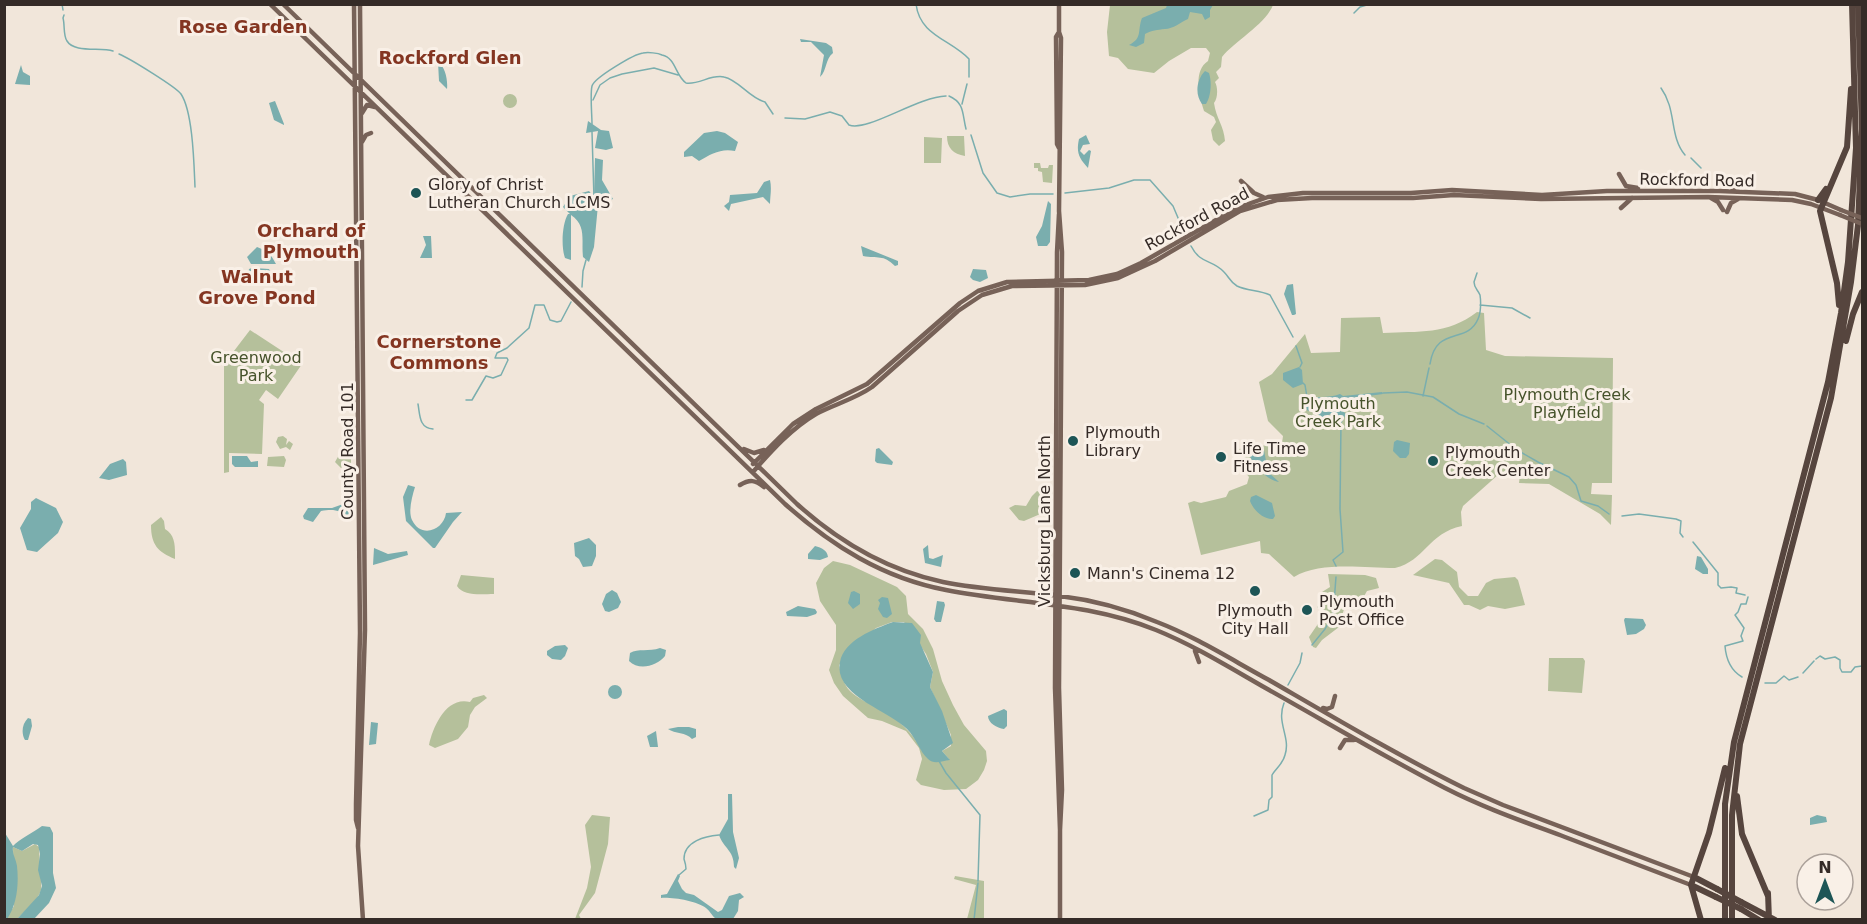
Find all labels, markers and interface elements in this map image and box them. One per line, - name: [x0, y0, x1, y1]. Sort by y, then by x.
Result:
- district label: Rose Garden: [178, 16, 308, 37]
- district label: Rockford Glen: [378, 47, 522, 68]
- street label: Rockford Road: [1639, 169, 1755, 191]
- place label: Glory of Christ Lutheran Church LCMS: [428, 175, 610, 212]
- street label: Rockford Road: [1142, 184, 1252, 254]
- marker: Glory of Christ Lutheran Church LCMS: [409, 186, 423, 200]
- district label: Orchard of Plymouth: [257, 220, 365, 262]
- district label: Walnut Grove Pond: [198, 266, 316, 308]
- district label: Cornerstone Commons: [376, 331, 502, 373]
- park label: Greenwood Park: [210, 348, 302, 385]
- street label: County Road 101: [338, 382, 357, 520]
- park label: Plymouth Creek Playfield: [1504, 385, 1631, 422]
- park label: Plymouth Creek Park: [1295, 394, 1382, 431]
- place label: Plymouth Library: [1085, 423, 1161, 460]
- marker: Plymouth Library: [1066, 434, 1080, 448]
- street label: Vicksburg Lane North: [1035, 435, 1054, 607]
- place label: Life Time Fitness: [1233, 439, 1306, 476]
- place label: Plymouth Creek Center: [1445, 443, 1551, 480]
- marker: Life Time Fitness: [1214, 450, 1228, 464]
- marker: Plymouth Creek Center: [1426, 454, 1440, 468]
- place label: Mann's Cinema 12: [1087, 564, 1235, 583]
- marker: Mann's Cinema 12: [1068, 566, 1082, 580]
- marker: Plymouth City Hall: [1248, 584, 1262, 598]
- place label: Plymouth Post Office: [1319, 592, 1404, 629]
- place label: Plymouth City Hall: [1217, 601, 1293, 638]
- marker: Plymouth Post Office: [1300, 603, 1314, 617]
- north arrow: [1795, 852, 1855, 912]
- text: N: [1818, 858, 1832, 877]

